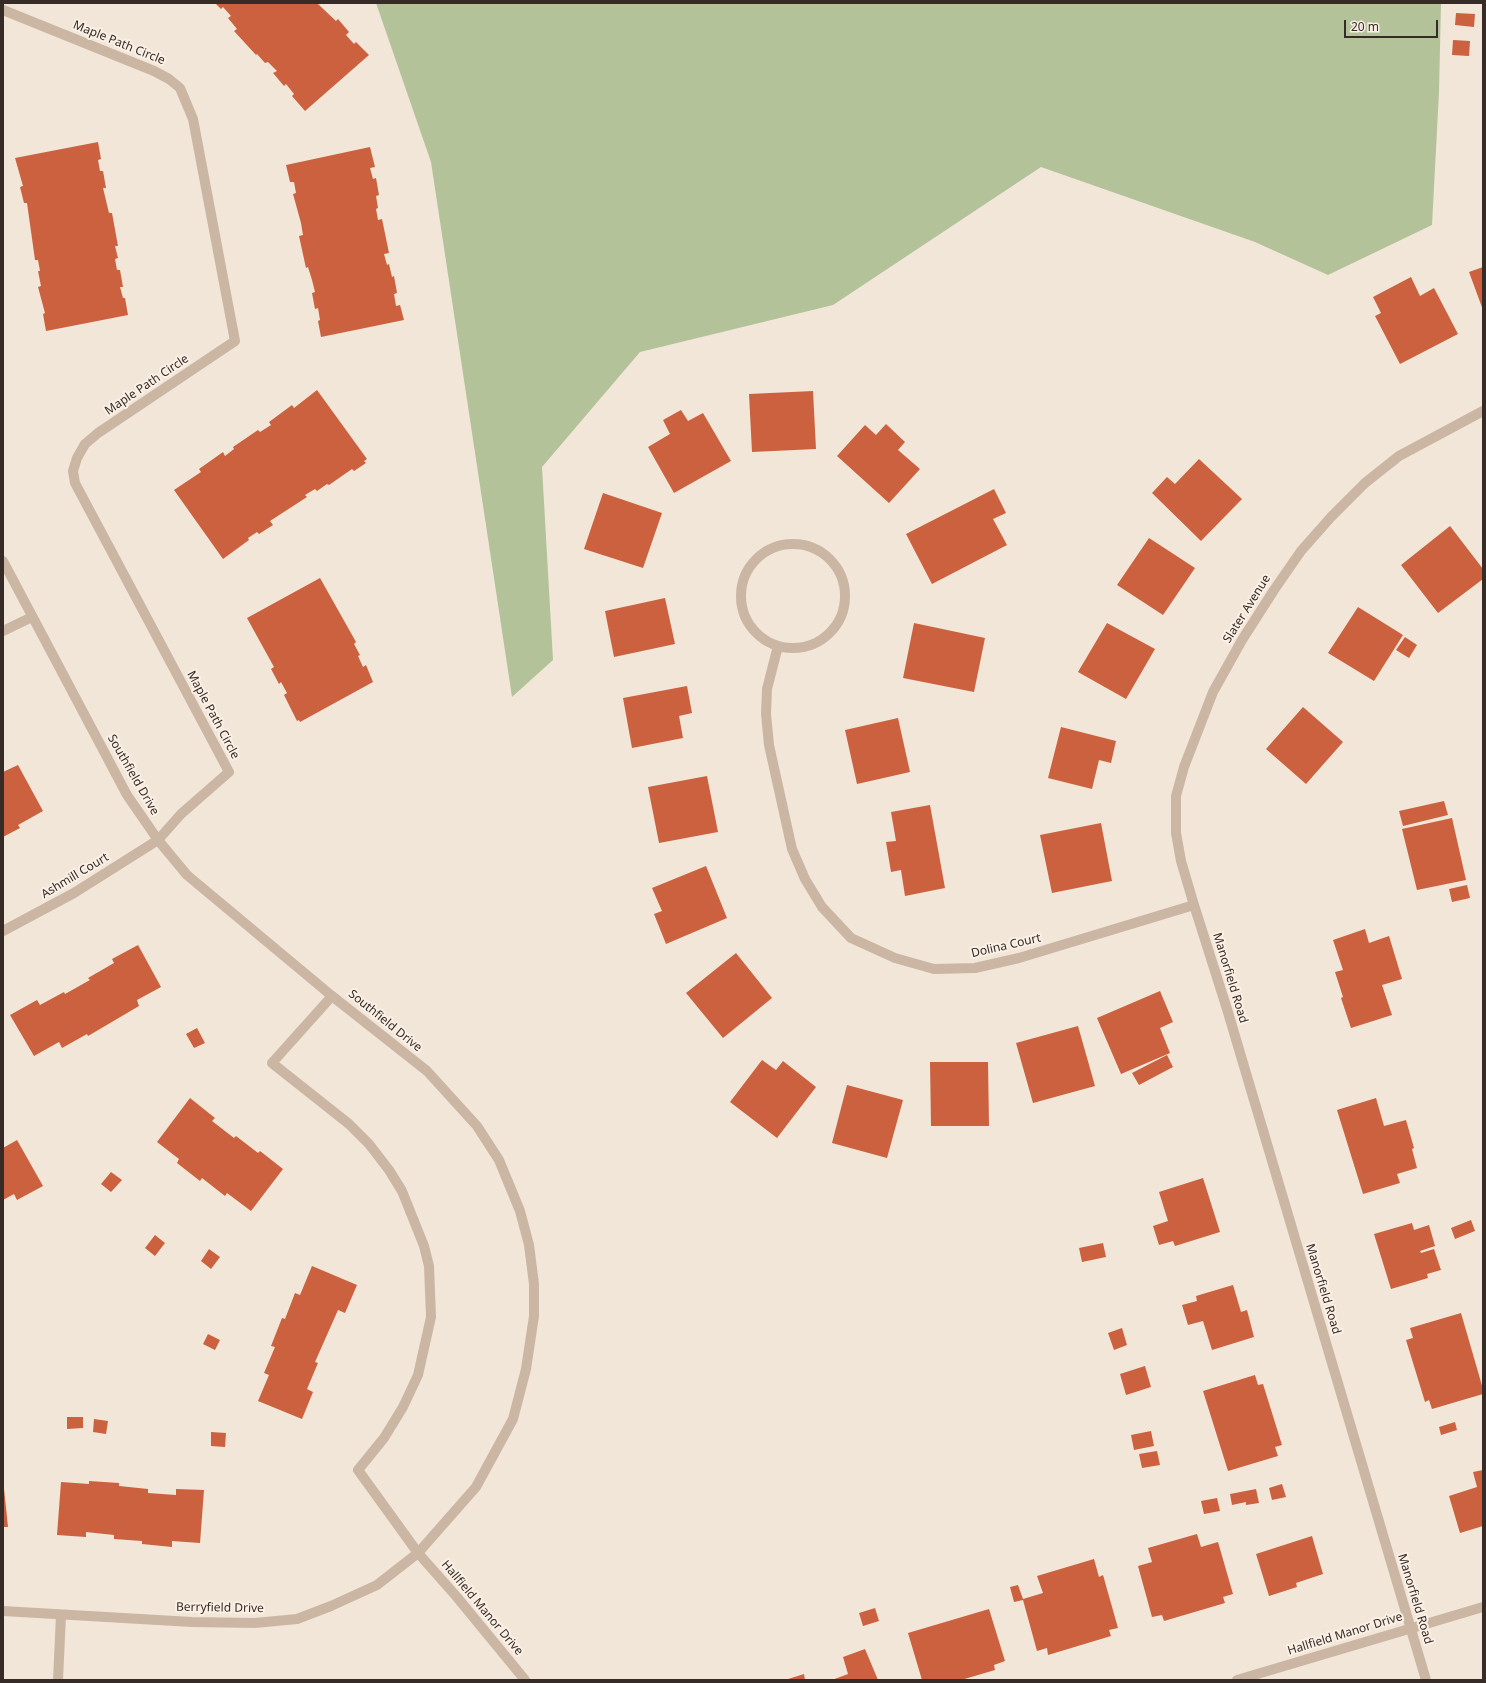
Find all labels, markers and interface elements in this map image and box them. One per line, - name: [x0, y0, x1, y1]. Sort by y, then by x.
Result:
- scale bar: [1346, 12, 1440, 38]
- street label: Maple Path Circle: [71, 18, 167, 68]
- text: 20 m: [1351, 18, 1379, 35]
- street label: Maple Path Circle: [102, 352, 192, 418]
- street label: Slater Avenue: [1220, 572, 1274, 646]
- street label: Maple Path Circle: [184, 668, 242, 762]
- street label: Southfield Drive: [104, 732, 162, 818]
- street label: Ashmill Court: [39, 850, 111, 902]
- street label: Dolina Court: [970, 931, 1042, 961]
- street label: Manorfield Road: [1209, 931, 1251, 1025]
- street label: Southfield Drive: [345, 987, 425, 1055]
- street label: Manorfield Road: [1302, 1242, 1344, 1336]
- street label: Manorfield Road: [1394, 1552, 1436, 1646]
- street label: Hallfield Manor Drive: [438, 1558, 526, 1658]
- street label: Berryfield Drive: [176, 1600, 264, 1616]
- street label: Hallfield Manor Drive: [1286, 1610, 1404, 1658]

